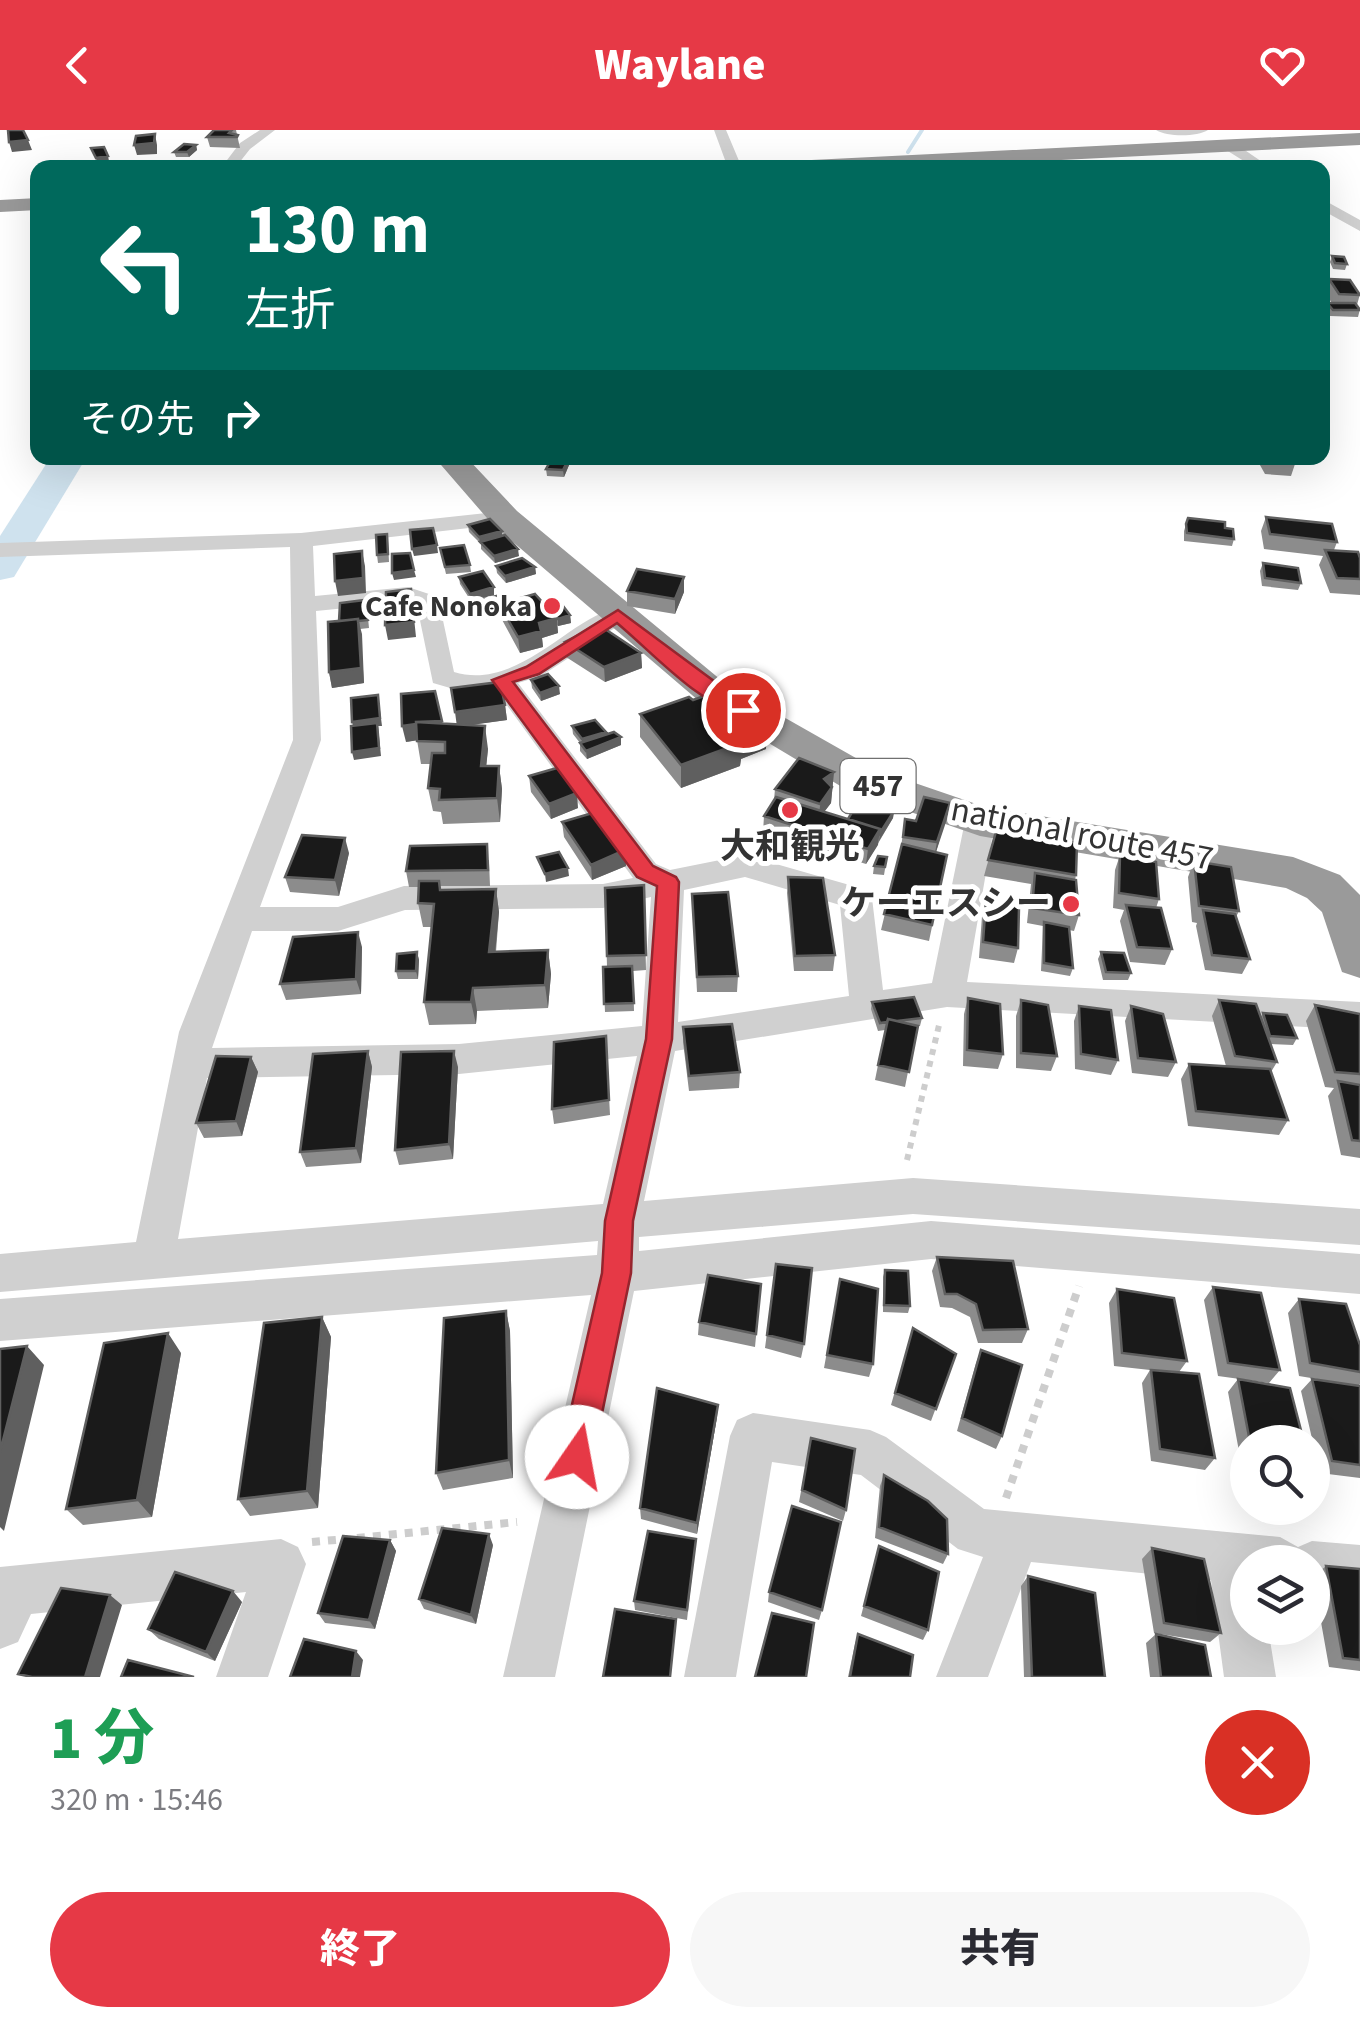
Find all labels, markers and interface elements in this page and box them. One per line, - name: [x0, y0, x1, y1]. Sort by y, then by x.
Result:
- text: Waylane: [595, 33, 765, 97]
- icon: back: [50, 38, 105, 93]
- icon: heart: [1255, 38, 1310, 93]
- text: 130 m: [245, 180, 430, 280]
- icon: left: [80, 200, 210, 330]
- text: 左折: [245, 279, 335, 343]
- icon: right: [214, 390, 269, 445]
- text: その先: [80, 393, 194, 447]
- place label: Cafe Nonoka: [365, 585, 532, 628]
- marker: Cafe Nonoka: [541, 595, 563, 617]
- pin: [701, 668, 786, 753]
- icon: arrive: [716, 683, 771, 738]
- road number: 457: [840, 759, 916, 813]
- street label: national route 457: [947, 784, 1217, 884]
- marker: 大和観光: [779, 799, 801, 821]
- place label: 大和観光: [720, 822, 860, 872]
- place label: ケーエスシー: [841, 879, 1051, 929]
- marker: ケーエスシー: [1060, 893, 1082, 915]
- position arrow: [525, 1405, 629, 1509]
- map controls: [1230, 1425, 1330, 1645]
- button: search: [1230, 1425, 1330, 1525]
- button: layers: [1230, 1545, 1330, 1645]
- text: 1 分: [50, 1697, 154, 1782]
- button: close: [1205, 1710, 1310, 1815]
- text: 320 m · 15:46: [50, 1777, 223, 1823]
- button: 終了: [50, 1892, 670, 2007]
- button: 共有: [690, 1892, 1310, 2007]

